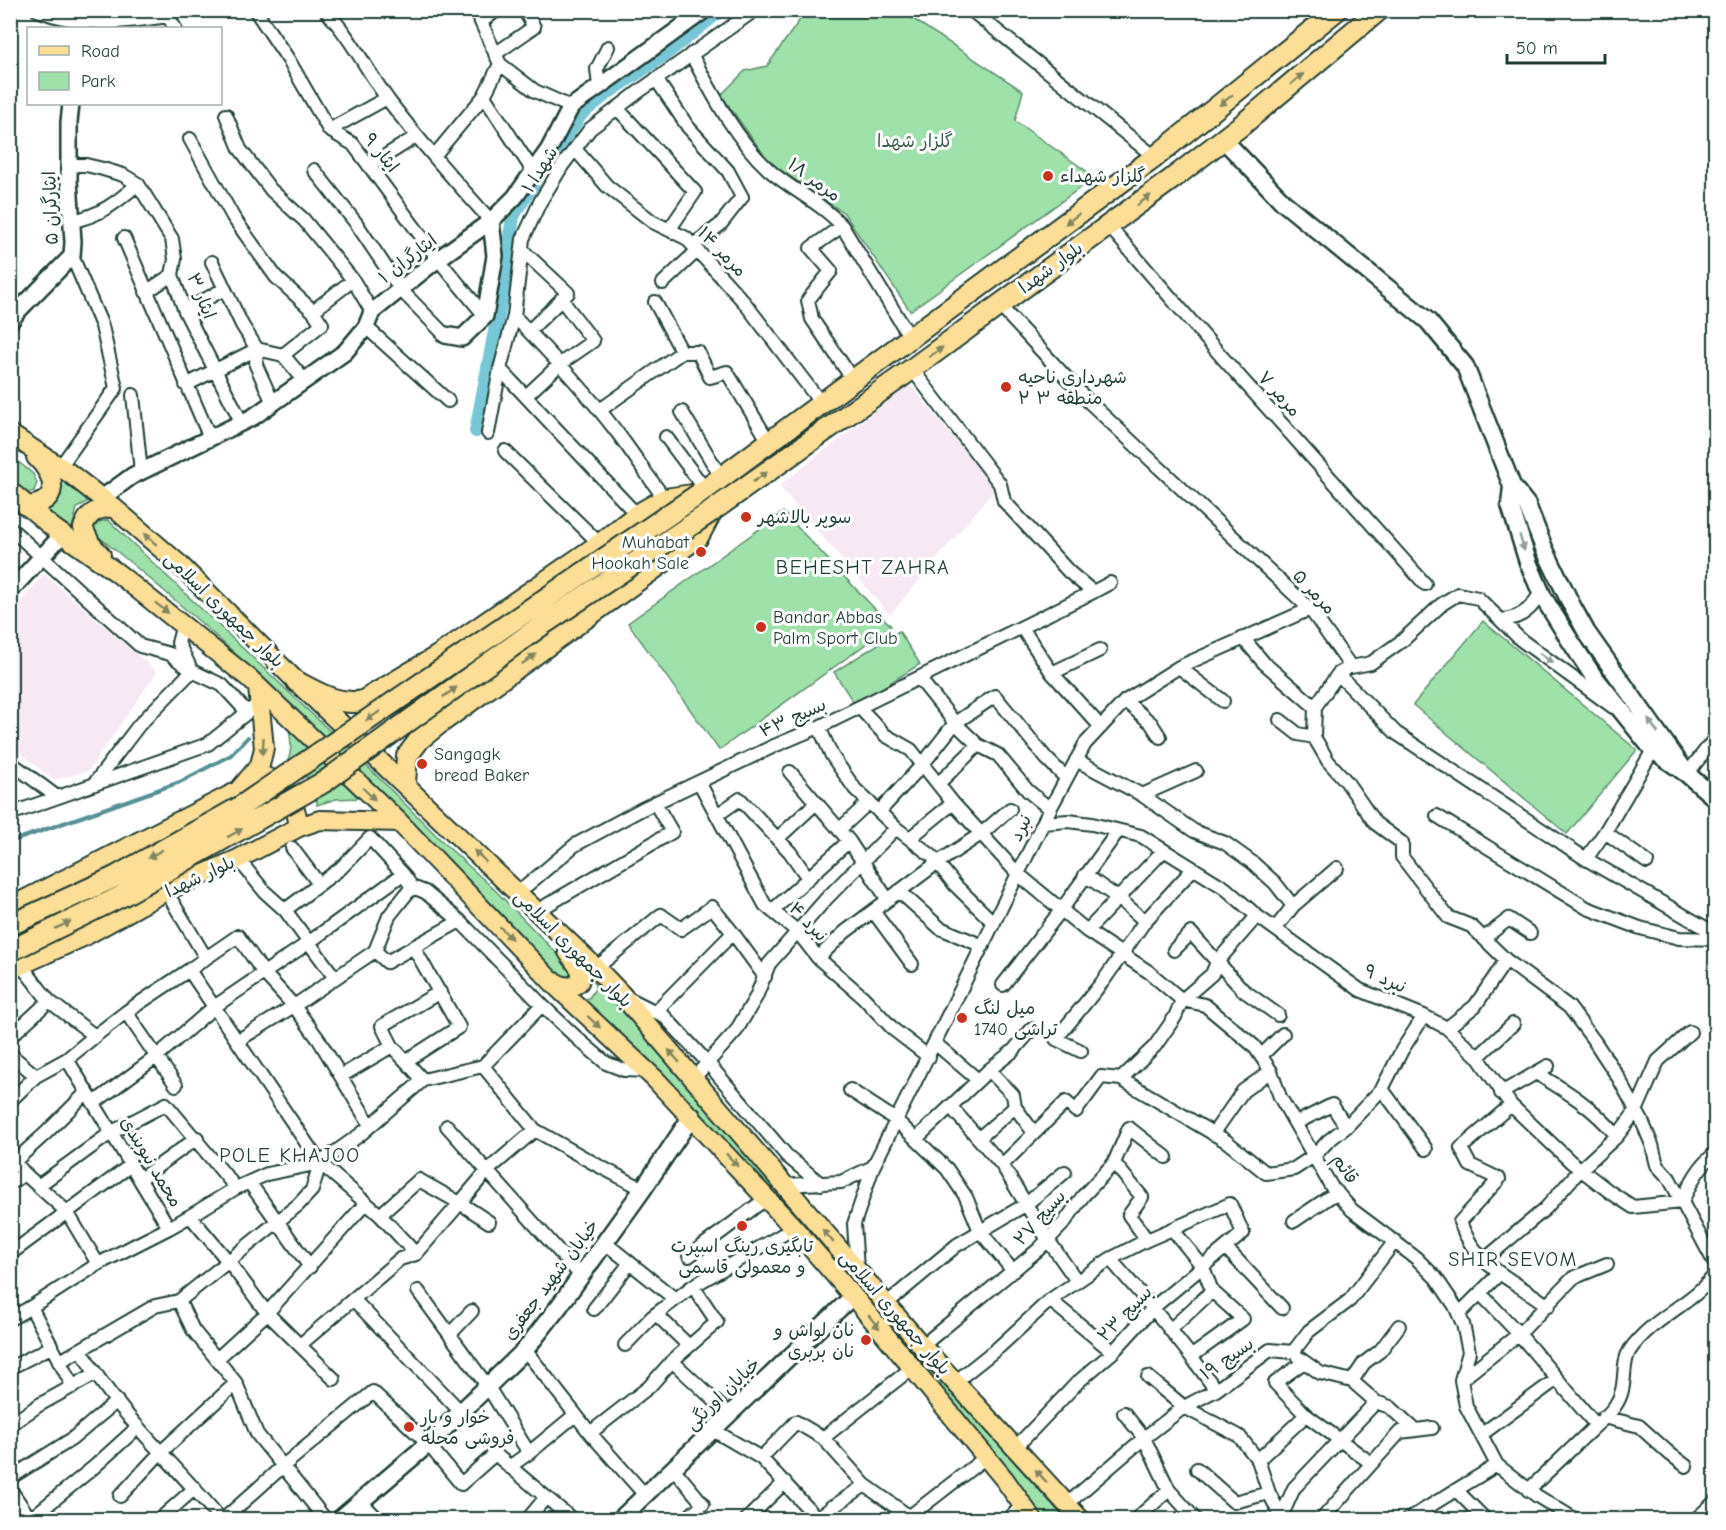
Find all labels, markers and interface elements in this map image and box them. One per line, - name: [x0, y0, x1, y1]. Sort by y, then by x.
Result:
- legend: [27, 27, 222, 105]
- scale bar: [1507, 27, 1604, 65]
- text: 50 m: [1516, 38, 1558, 59]
- text: Road: [81, 41, 120, 62]
- text: Park: [81, 71, 116, 92]
- one-way arrow: [1289, 72, 1305, 85]
- one-way arrow: [1219, 93, 1234, 106]
- street label: ایثار ۹: [359, 129, 403, 177]
- park label: گلزار شهدا: [877, 131, 953, 152]
- street label: شهدا ۱: [518, 143, 562, 197]
- street label: مرمر ۱۸: [783, 154, 845, 206]
- place label: گلزار شهداء: [1060, 166, 1146, 187]
- marker: گلزار شهداء: [1041, 169, 1055, 183]
- street label: ایثارگران ۵: [39, 171, 63, 245]
- one-way arrow: [1137, 194, 1152, 206]
- one-way arrow: [1064, 213, 1079, 225]
- street label: مرمر ۱۴: [693, 223, 751, 281]
- street label: ایثارگران ۱: [375, 230, 441, 288]
- street label: بلوار شهدا: [1015, 238, 1087, 298]
- street label: ایثار ۳: [182, 270, 220, 322]
- one-way arrow: [928, 346, 943, 358]
- place label: شهرداری ناحیه ۲ منطقه ۳: [1018, 367, 1127, 409]
- street label: مرمر ۷: [1253, 367, 1305, 421]
- marker: شهرداری ناحیه ۲ منطقه ۳: [999, 380, 1013, 394]
- one-way arrow: [751, 471, 767, 483]
- place label: سوپر بالاشهر: [756, 507, 852, 529]
- marker: سوپر بالاشهر: [739, 510, 753, 524]
- place label: Muhabat Hookah Sale: [591, 532, 690, 574]
- one-way arrow: [143, 533, 158, 546]
- one-way arrow: [1518, 534, 1527, 552]
- marker: Muhabat Hookah Sale: [694, 545, 708, 559]
- street label: بلوار جمهوری اسلامی: [159, 548, 288, 673]
- district label: BEHESHT ZAHRA: [776, 556, 950, 579]
- street label: مرمر ۵: [1288, 565, 1340, 619]
- one-way arrow: [154, 602, 170, 615]
- place label: Bandar Abbas Palm Sport Club: [773, 607, 898, 649]
- marker: Bandar Abbas Palm Sport Club: [754, 620, 768, 634]
- one-way arrow: [1537, 652, 1553, 664]
- one-way arrow: [521, 653, 537, 665]
- one-way arrow: [443, 686, 458, 698]
- street label: بسیج ۴۳: [756, 694, 830, 743]
- one-way arrow: [365, 710, 381, 722]
- one-way arrow: [1647, 719, 1659, 735]
- one-way arrow: [258, 737, 267, 756]
- place label: Sangagk bread Baker: [434, 744, 530, 786]
- marker: Sangagk bread Baker: [415, 757, 429, 771]
- one-way arrow: [362, 787, 376, 801]
- street label: نبرد: [1006, 811, 1036, 845]
- one-way arrow: [226, 828, 243, 838]
- one-way arrow: [147, 849, 163, 860]
- one-way arrow: [473, 850, 487, 864]
- street label: بلوار شهدا: [162, 852, 238, 902]
- street label: بلوار جمهوری اسلامی: [509, 886, 636, 1013]
- street label: نبرد ۴: [784, 898, 832, 946]
- one-way arrow: [55, 920, 72, 930]
- one-way arrow: [499, 926, 513, 941]
- street label: نبرد ۹: [1360, 960, 1410, 998]
- place label: میل لنگ تراشی 1740: [974, 998, 1058, 1040]
- marker: میل لنگ تراشی 1740: [955, 1011, 969, 1025]
- one-way arrow: [586, 1015, 601, 1028]
- one-way arrow: [668, 1049, 681, 1064]
- street label: محمد نبوبندی: [116, 1113, 186, 1211]
- district label: POLE KHAJOO: [219, 1144, 361, 1167]
- street label: قائم: [1325, 1150, 1362, 1189]
- one-way arrow: [725, 1152, 739, 1167]
- street label: بسیج ۲۷: [1010, 1186, 1071, 1251]
- street label: خیابان شهید جعفری: [499, 1216, 603, 1344]
- marker: تابگیری رینگ اسپرت و معمولی قاسمی: [735, 1219, 749, 1233]
- one-way arrow: [822, 1228, 835, 1244]
- place label: تابگیری رینگ اسپرت و معمولی قاسمی: [671, 1236, 814, 1278]
- street label: بلوار جمهوری اسلامی: [835, 1247, 955, 1380]
- district label: SHIR SEVOM: [1448, 1248, 1578, 1271]
- street label: بسیج ۲۳: [1093, 1282, 1157, 1347]
- one-way arrow: [867, 1314, 880, 1329]
- place label: نان لواش و نان بربری: [772, 1320, 854, 1362]
- marker: نان لواش و نان بربری: [859, 1333, 873, 1347]
- street label: بسیج ۱۹: [1196, 1333, 1258, 1386]
- street label: خیابان اورنگی: [681, 1353, 765, 1435]
- place label: خوار و بار فروشی محله: [419, 1407, 514, 1449]
- marker: خوار و بار فروشی محله: [402, 1420, 416, 1434]
- one-way arrow: [1034, 1469, 1048, 1484]

